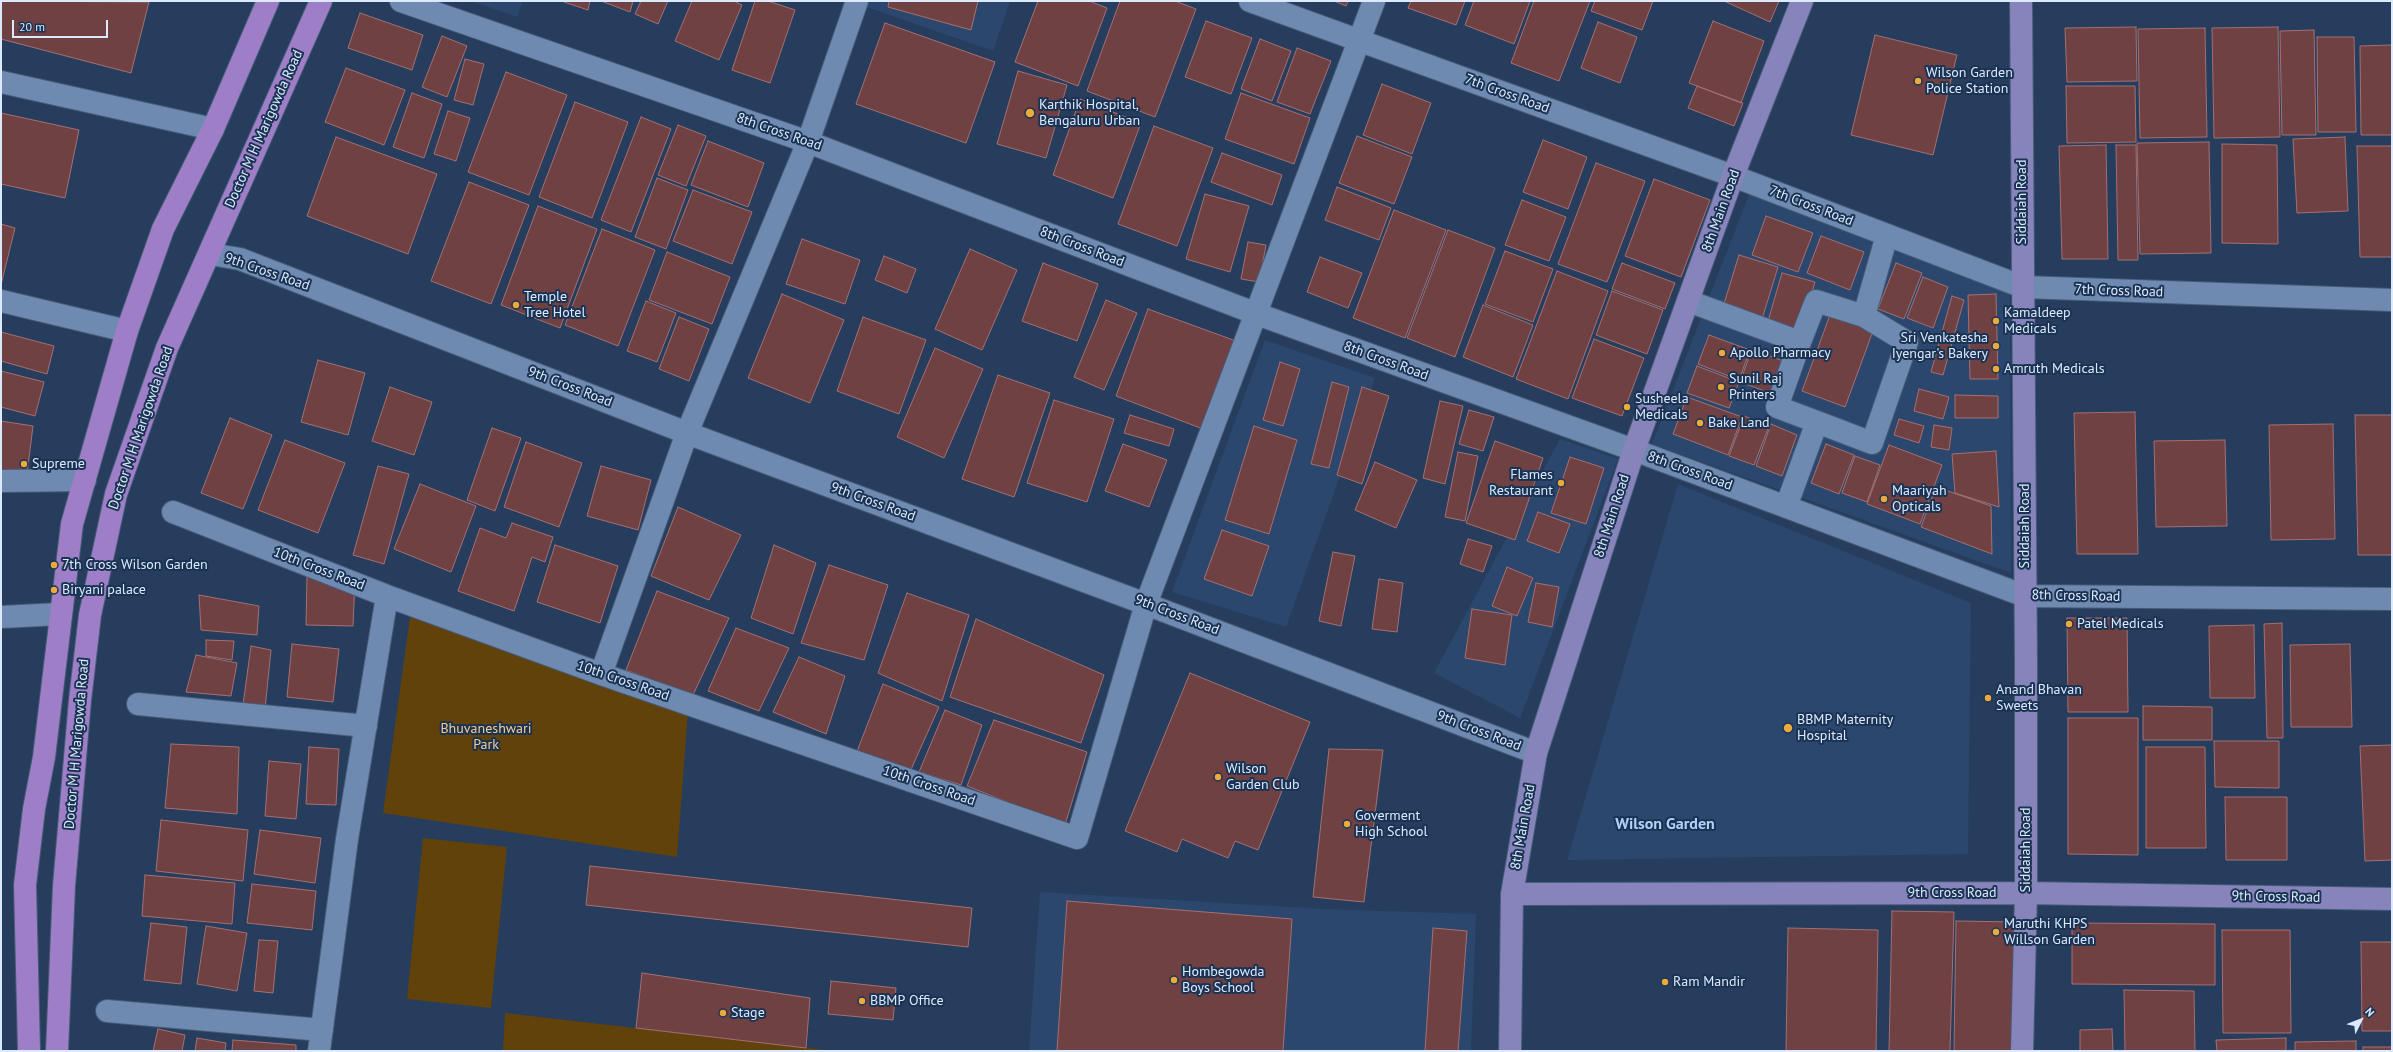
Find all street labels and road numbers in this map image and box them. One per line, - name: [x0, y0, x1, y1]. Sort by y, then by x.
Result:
- street label: Doctor M H Marigowda Road: [222, 47, 306, 211]
- street label: 7th Cross Road: [1462, 71, 1552, 117]
- street label: 8th Cross Road: [734, 110, 824, 154]
- street label: Siddaiah Road: [2014, 160, 2030, 244]
- street label: 8th Main Road: [1698, 167, 1744, 255]
- street label: 7th Cross Road: [1767, 182, 1855, 230]
- street label: 8th Cross Road: [1037, 223, 1127, 271]
- street label: 9th Cross Road: [222, 250, 312, 294]
- street label: 7th Cross Road: [2074, 281, 2164, 301]
- street label: 8th Cross Road: [1341, 338, 1431, 384]
- street label: Doctor M H Marigowda Road: [105, 344, 177, 512]
- street label: 9th Cross Road: [525, 363, 615, 411]
- street label: 8th Cross Road: [1645, 448, 1735, 494]
- street label: 8th Main Road: [1591, 472, 1633, 560]
- street label: 9th Cross Road: [828, 479, 918, 525]
- street label: Siddaiah Road: [2017, 484, 2033, 568]
- street label: 10th Cross Road: [271, 544, 367, 594]
- street label: 8th Cross Road: [2031, 587, 2121, 605]
- street label: 9th Cross Road: [1132, 591, 1222, 639]
- street label: 10th Cross Road: [575, 657, 671, 705]
- street label: Doctor M H Marigowda Road: [61, 658, 93, 830]
- street label: 9th Cross Road: [1434, 707, 1524, 755]
- street label: 10th Cross Road: [881, 762, 977, 810]
- street label: 8th Main Road: [1507, 783, 1539, 871]
- street label: Siddaiah Road: [2018, 808, 2034, 892]
- street label: 9th Cross Road: [1908, 885, 1996, 901]
- street label: 9th Cross Road: [2231, 888, 2321, 906]

